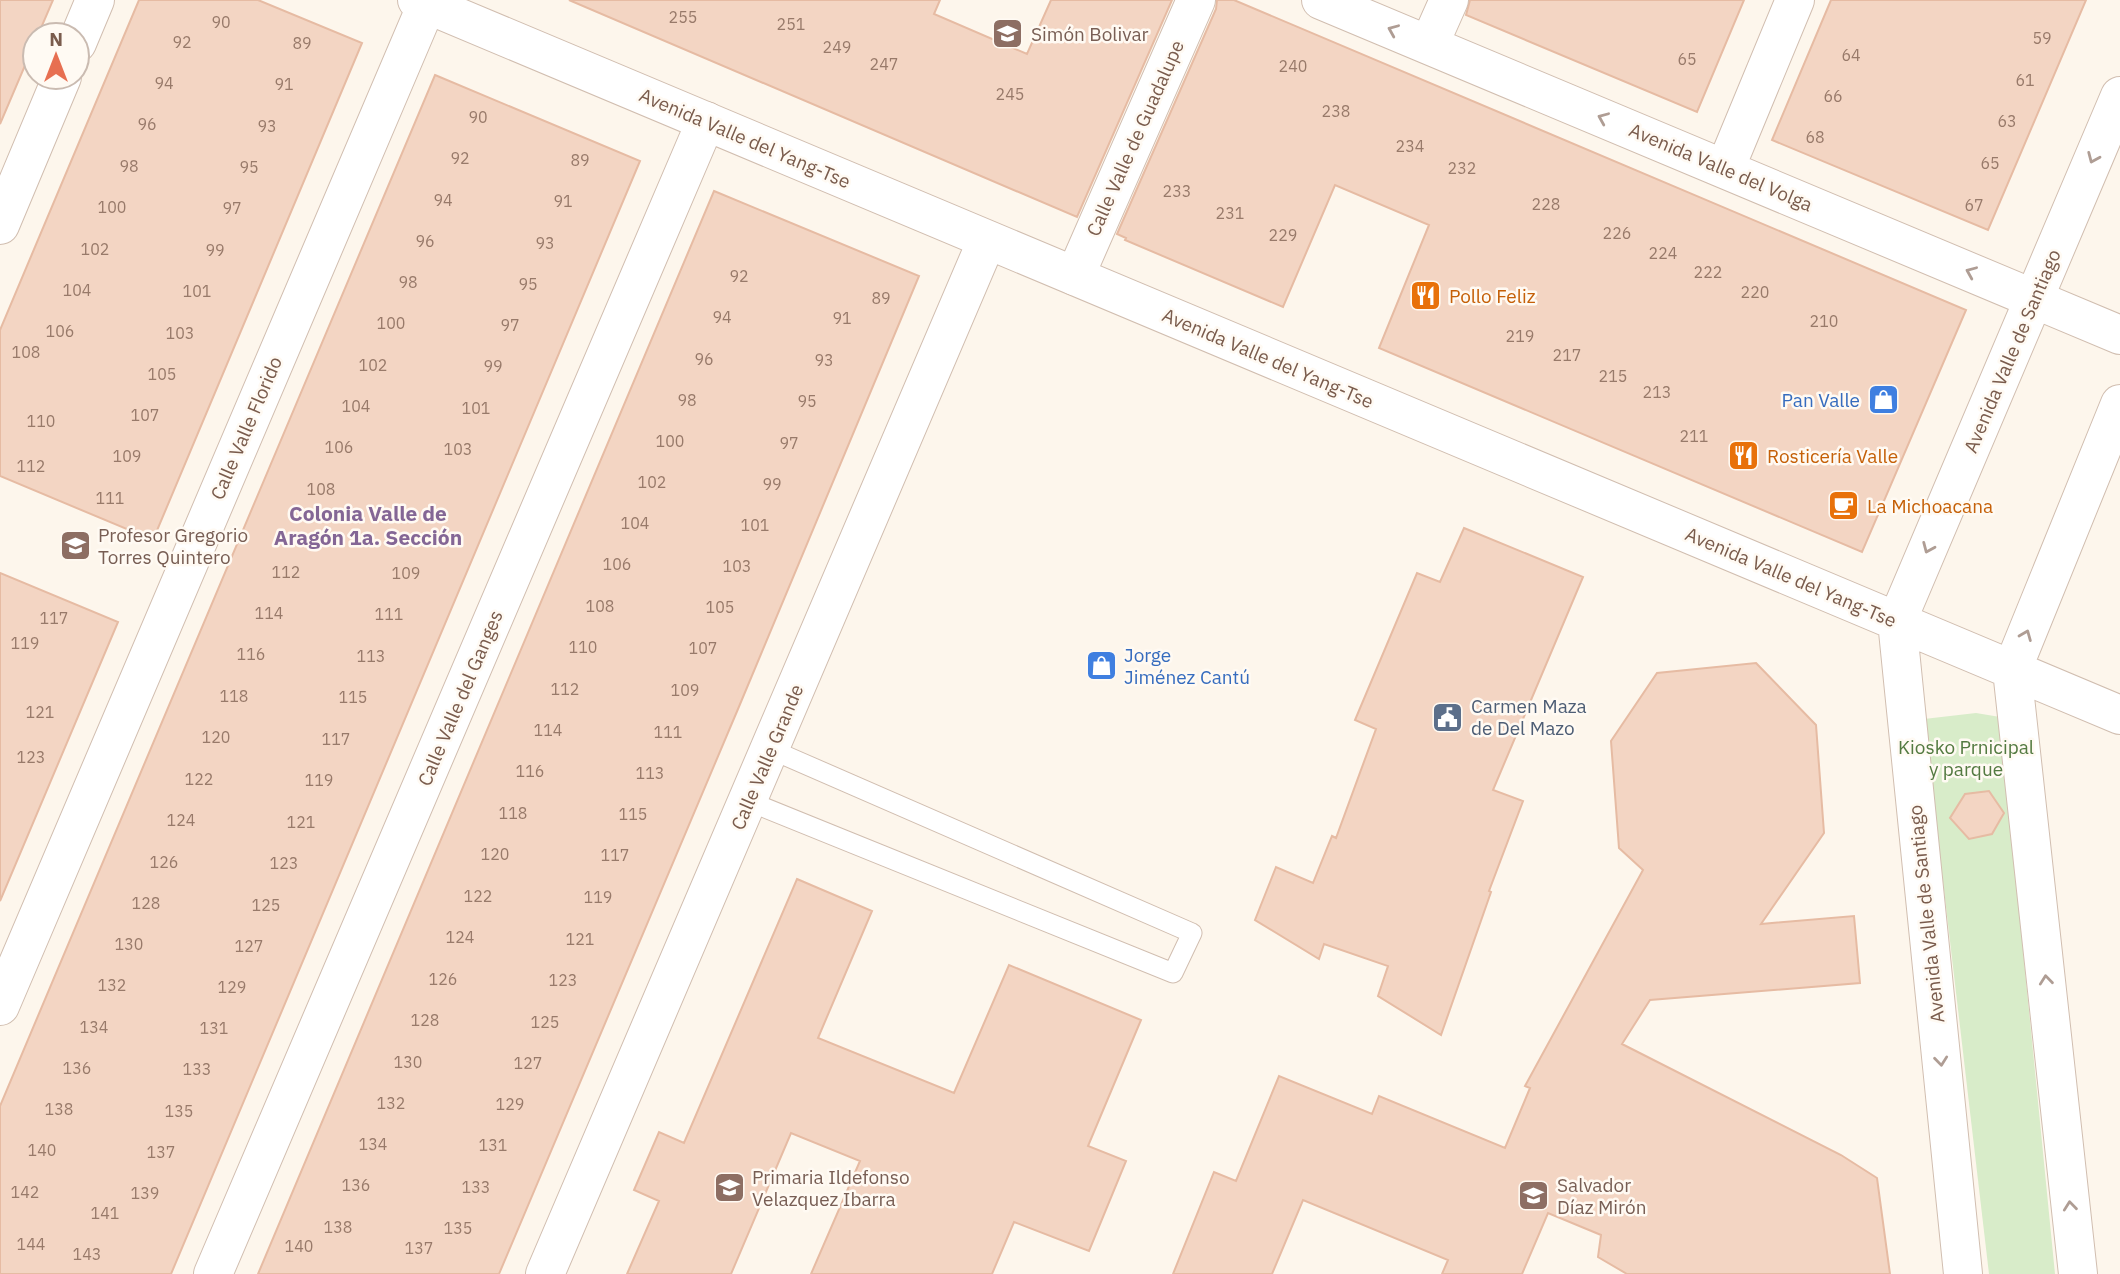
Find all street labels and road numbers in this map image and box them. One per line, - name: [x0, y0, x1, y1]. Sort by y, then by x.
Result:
- street label: Calle Valle de Guadalupe: [1081, 36, 1189, 240]
- street label: Avenida Valle del Yang-Tse: [636, 83, 854, 193]
- street label: Avenida Valle del Volga: [1626, 117, 1816, 217]
- street label: Avenida Valle de Santiago: [1958, 246, 2066, 456]
- street label: Avenida Valle del Yang-Tse: [1159, 303, 1377, 413]
- street label: Calle Valle Florido: [205, 353, 287, 503]
- street label: Avenida Valle del Yang-Tse: [1682, 522, 1900, 632]
- street label: Calle Valle del Ganges: [412, 607, 508, 789]
- street label: Calle Valle Grande: [725, 681, 809, 833]
- street label: Avenida Valle de Santiago: [1903, 804, 1949, 1024]

